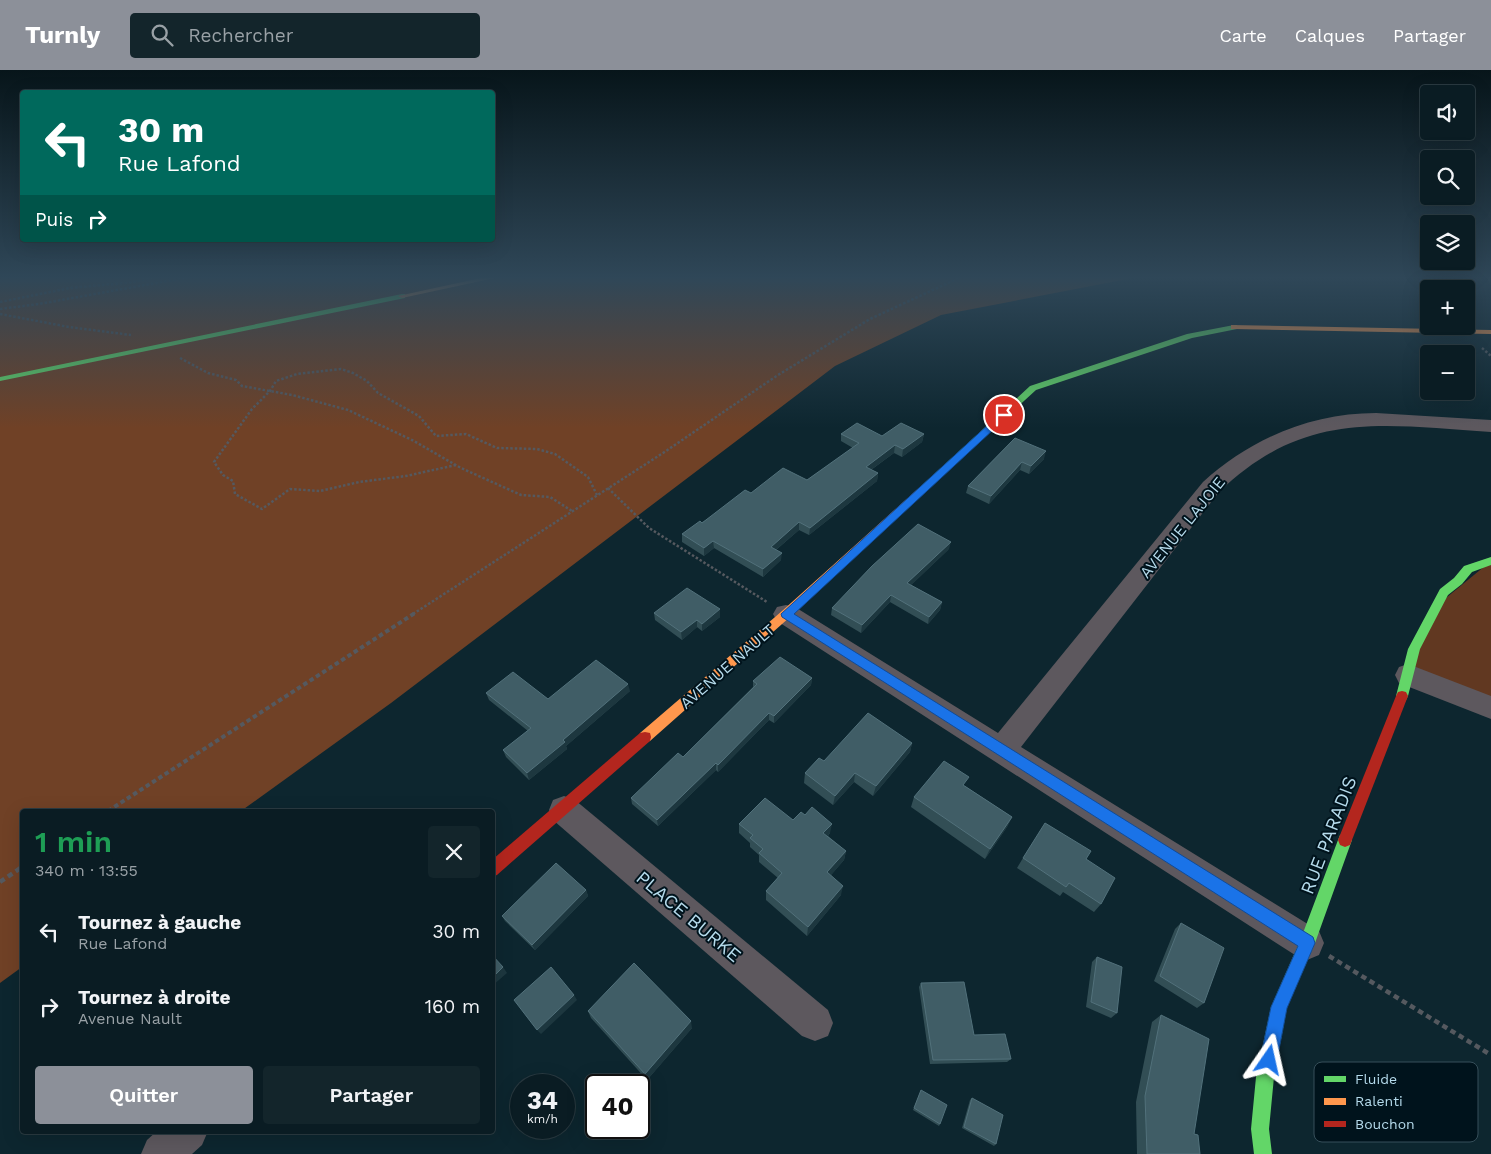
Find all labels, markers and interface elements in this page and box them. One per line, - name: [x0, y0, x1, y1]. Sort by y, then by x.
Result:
- search box: [130, 13, 480, 58]
- text: Turnly: [25, 21, 100, 49]
- icon: search: [148, 21, 176, 49]
- text: Rechercher: [188, 24, 293, 47]
- text: Carte: [1219, 25, 1267, 46]
- text: Calques: [1295, 25, 1365, 46]
- text: Partager: [1393, 25, 1466, 46]
- map controls: [1420, 85, 1475, 400]
- button: sound: [1420, 85, 1475, 140]
- text: 30 m: [118, 109, 204, 151]
- icon: left: [35, 110, 100, 175]
- button: search: [1420, 150, 1475, 205]
- text: Rue Lafond: [118, 151, 241, 176]
- icon: right: [83, 205, 111, 233]
- text: Puis: [35, 208, 73, 231]
- button: layers: [1420, 215, 1475, 270]
- button: +: [1420, 280, 1475, 335]
- button: −: [1420, 345, 1475, 400]
- pin: [983, 394, 1025, 436]
- icon: arrive: [990, 401, 1018, 429]
- street label: AVENUE LAJOIE: [1136, 473, 1229, 582]
- street label: AVENUE NAULT: [676, 620, 779, 713]
- street label: RUE PARADIS: [1295, 773, 1362, 897]
- text: 1 min: [35, 824, 112, 859]
- button: close: [428, 826, 480, 878]
- text: 340 m · 13:55: [35, 861, 138, 880]
- street label: PLACE BURKE: [632, 866, 746, 967]
- text: Tournez à gauche: [78, 911, 241, 934]
- icon: left: [35, 918, 63, 946]
- text: 30 m: [433, 920, 480, 943]
- text: Rue Lafond: [78, 934, 167, 953]
- text: Tournez à droite: [78, 986, 230, 1009]
- icon: right: [35, 993, 63, 1021]
- text: 160 m: [425, 995, 480, 1018]
- text: Avenue Nault: [78, 1009, 182, 1028]
- position arrow: [1242, 1033, 1294, 1085]
- legend: [1314, 1062, 1478, 1142]
- button: Quitter: [35, 1066, 253, 1124]
- button: Partager: [263, 1066, 480, 1124]
- text: Fluide: [1355, 1071, 1397, 1087]
- speed limit sign: 40: [585, 1074, 650, 1139]
- text: 34: [527, 1086, 558, 1115]
- text: Ralenti: [1355, 1093, 1403, 1109]
- text: km/h: [527, 1112, 558, 1126]
- text: Bouchon: [1355, 1116, 1415, 1132]

